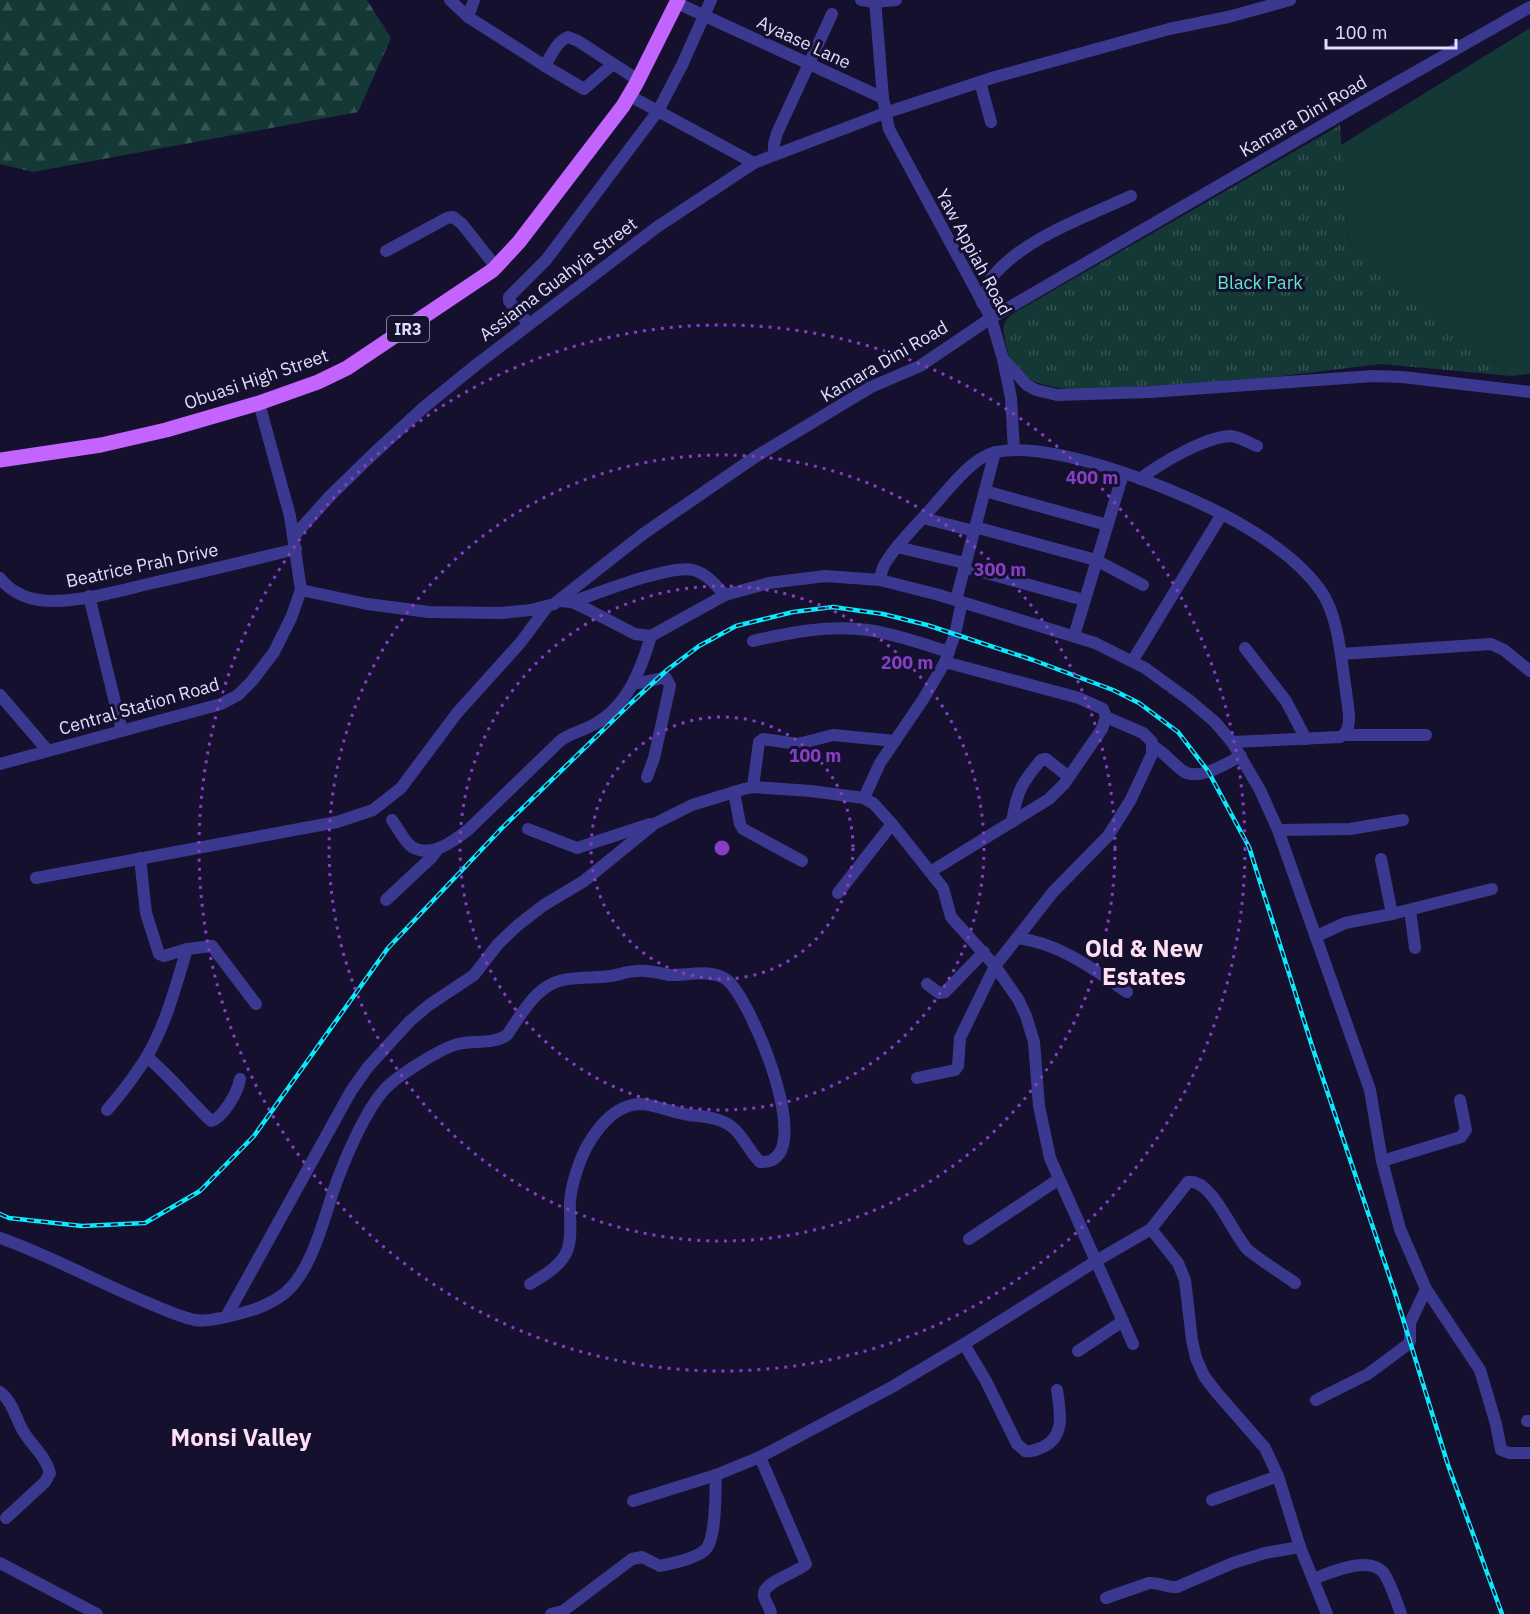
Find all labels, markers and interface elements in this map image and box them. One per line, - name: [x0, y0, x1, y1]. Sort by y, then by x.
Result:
- street label: Ayaase Lane: [753, 10, 855, 74]
- scale bar: [1326, 12, 1456, 50]
- text: 100 m: [1335, 21, 1387, 44]
- street label: Kamara Dini Road: [1235, 70, 1371, 162]
- street label: Yaw Appiah Road: [931, 185, 1017, 319]
- street label: Assiama Guahyia Street: [474, 212, 642, 346]
- park label: Black Park: [1217, 271, 1303, 294]
- street label: Kamara Dini Road: [816, 315, 952, 407]
- road number: IR3: [387, 316, 429, 342]
- street label: Obuasi High Street: [181, 344, 331, 414]
- text: 400 m: [1066, 466, 1118, 489]
- street label: Beatrice Prah Drive: [64, 538, 220, 592]
- text: 300 m: [974, 558, 1026, 581]
- text: 200 m: [881, 651, 933, 674]
- street label: Central Station Road: [56, 672, 222, 740]
- text: 100 m: [789, 744, 841, 767]
- centre of rings: [712, 838, 732, 858]
- district label: Old & New Estates: [1085, 932, 1203, 992]
- district label: Monsi Valley: [171, 1421, 312, 1453]

